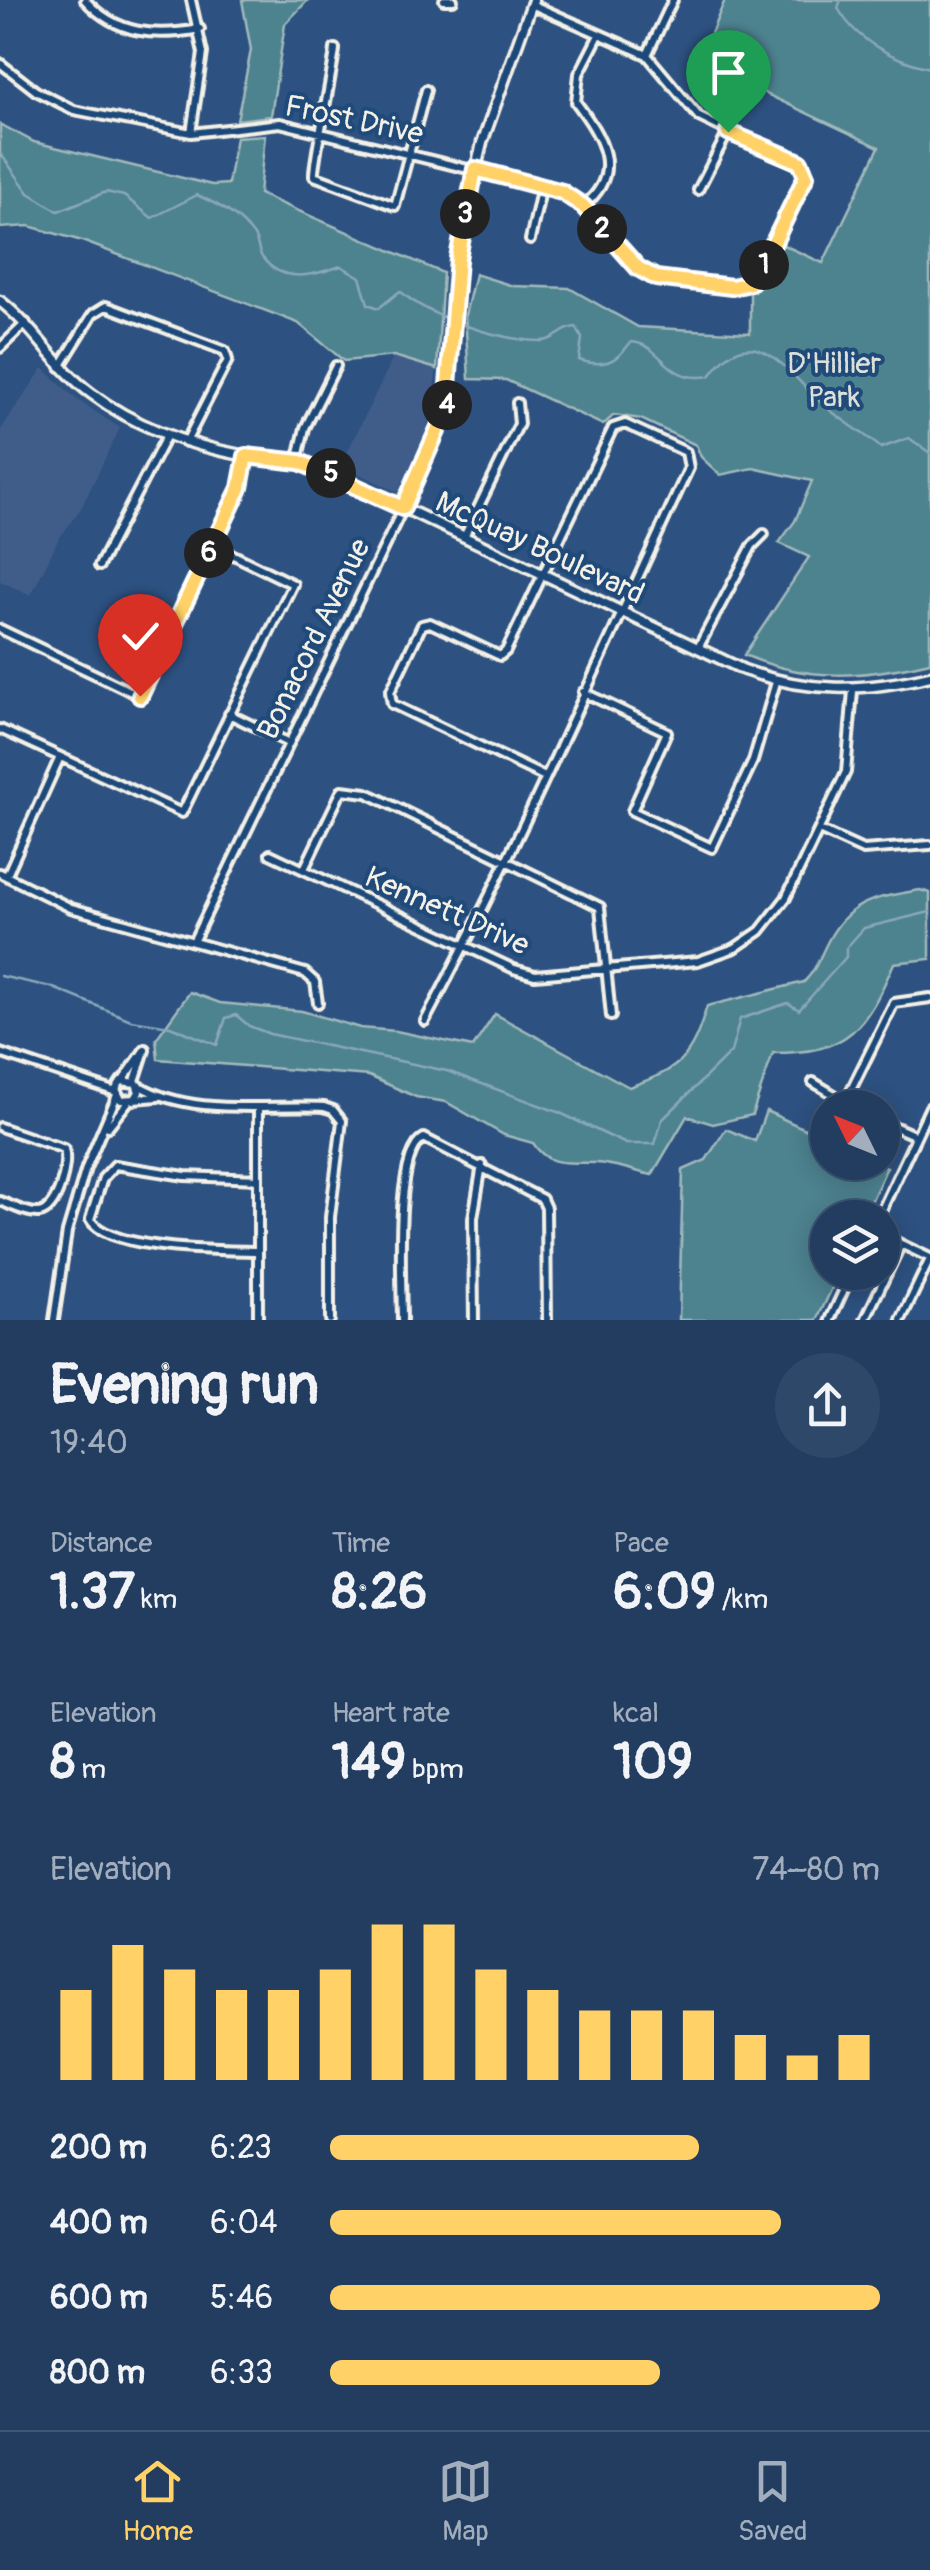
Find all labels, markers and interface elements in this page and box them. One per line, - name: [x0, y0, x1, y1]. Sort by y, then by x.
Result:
- pin: [686, 30, 771, 133]
- icon: arrive: [701, 45, 756, 100]
- street label: Frost Drive: [282, 87, 427, 153]
- pin: 3: [440, 189, 490, 239]
- text: 3: [457, 196, 473, 231]
- pin: 2: [577, 204, 627, 254]
- text: 2: [594, 211, 610, 246]
- pin: 1: [739, 240, 789, 290]
- text: 1: [759, 247, 769, 282]
- park label: D'Hillier Park: [787, 345, 881, 416]
- pin: 4: [422, 380, 472, 430]
- text: 4: [439, 387, 455, 422]
- pin: 5: [306, 448, 356, 498]
- text: 5: [323, 455, 339, 490]
- street label: McQuay Boulevard: [430, 483, 650, 613]
- pin: 6: [184, 528, 234, 578]
- street label: Bonacord Avenue: [249, 532, 379, 745]
- text: 6: [201, 535, 217, 570]
- pin: [98, 594, 183, 697]
- icon: check: [113, 609, 168, 664]
- street label: Kennett Drive: [359, 858, 535, 964]
- north arrow: [810, 1090, 900, 1180]
- map controls: [810, 1090, 900, 1290]
- button: layers: [810, 1200, 900, 1290]
- text: Evening run: [50, 1351, 319, 1420]
- button: share: [775, 1353, 880, 1458]
- text: 19:40: [50, 1423, 128, 1463]
- text: Distance: [50, 1526, 152, 1561]
- text: Time: [332, 1526, 390, 1561]
- text: Pace: [613, 1526, 669, 1561]
- text: 1.37: [50, 1561, 135, 1624]
- text: 8:26: [332, 1561, 427, 1624]
- text: 6:09: [613, 1561, 716, 1624]
- text: km: [135, 1582, 177, 1617]
- text: /km: [716, 1582, 768, 1617]
- text: Elevation: [50, 1696, 157, 1731]
- text: Heart rate: [332, 1696, 450, 1731]
- text: kcal: [613, 1696, 659, 1731]
- text: 8: [50, 1731, 75, 1794]
- text: 149: [332, 1731, 406, 1794]
- text: 109: [613, 1731, 693, 1794]
- text: m: [75, 1752, 106, 1787]
- text: bpm: [406, 1752, 464, 1787]
- text: Elevation: [50, 1850, 172, 1890]
- text: 74–80 m: [752, 1850, 880, 1890]
- text: 200 m: [50, 2128, 147, 2168]
- text: 6:23: [210, 2128, 272, 2168]
- text: 400 m: [50, 2203, 148, 2243]
- text: 6:04: [210, 2203, 278, 2243]
- text: 600 m: [50, 2278, 148, 2318]
- text: 5:46: [210, 2278, 273, 2318]
- text: 800 m: [50, 2353, 145, 2393]
- text: 6:33: [210, 2353, 273, 2393]
- tab: Home: [122, 2454, 193, 2549]
- tab: Map: [438, 2454, 493, 2549]
- tab: Saved: [738, 2454, 807, 2549]

